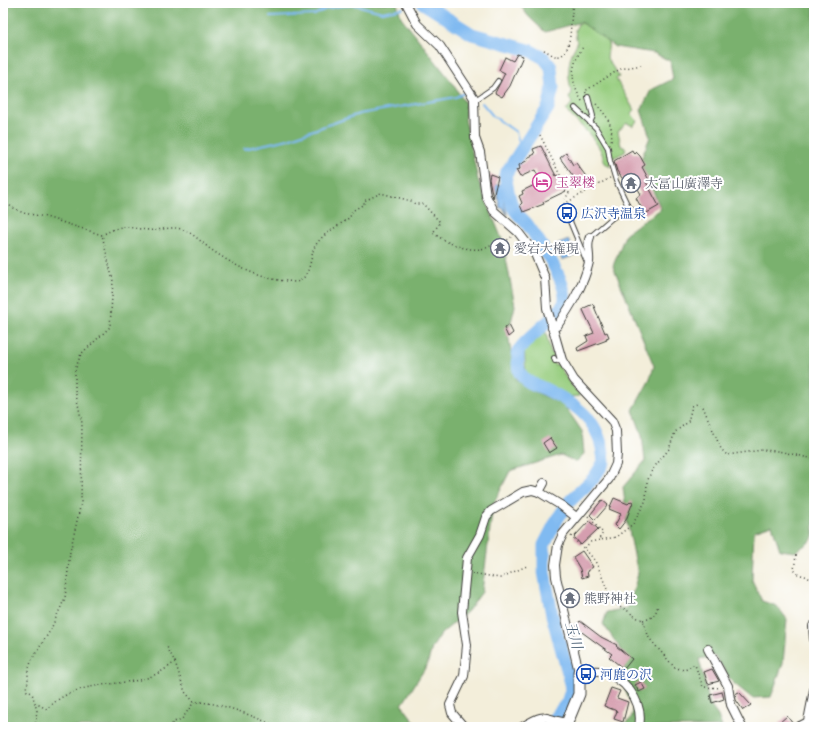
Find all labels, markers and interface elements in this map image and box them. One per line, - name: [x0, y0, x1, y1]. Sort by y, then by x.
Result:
- hotel icon: 玉翠楼: [531, 171, 553, 193]
- temple icon: 太冨山廣澤寺: [620, 172, 642, 194]
- place label: 玉翠楼: [556, 175, 595, 190]
- place label: 太冨山廣澤寺: [645, 176, 723, 191]
- bus stop icon: 広沢寺温泉: [556, 202, 578, 224]
- place label: 広沢寺温泉: [581, 206, 646, 221]
- temple icon: 愛宕大権現: [489, 237, 511, 259]
- place label: 愛宕大権現: [514, 241, 579, 256]
- temple icon: 熊野神社: [559, 587, 581, 609]
- place label: 熊野神社: [584, 591, 636, 606]
- water label: 玉川: [561, 619, 586, 653]
- bus stop icon: 河鹿の沢: [575, 663, 597, 685]
- place label: 河鹿の沢: [600, 667, 652, 682]

